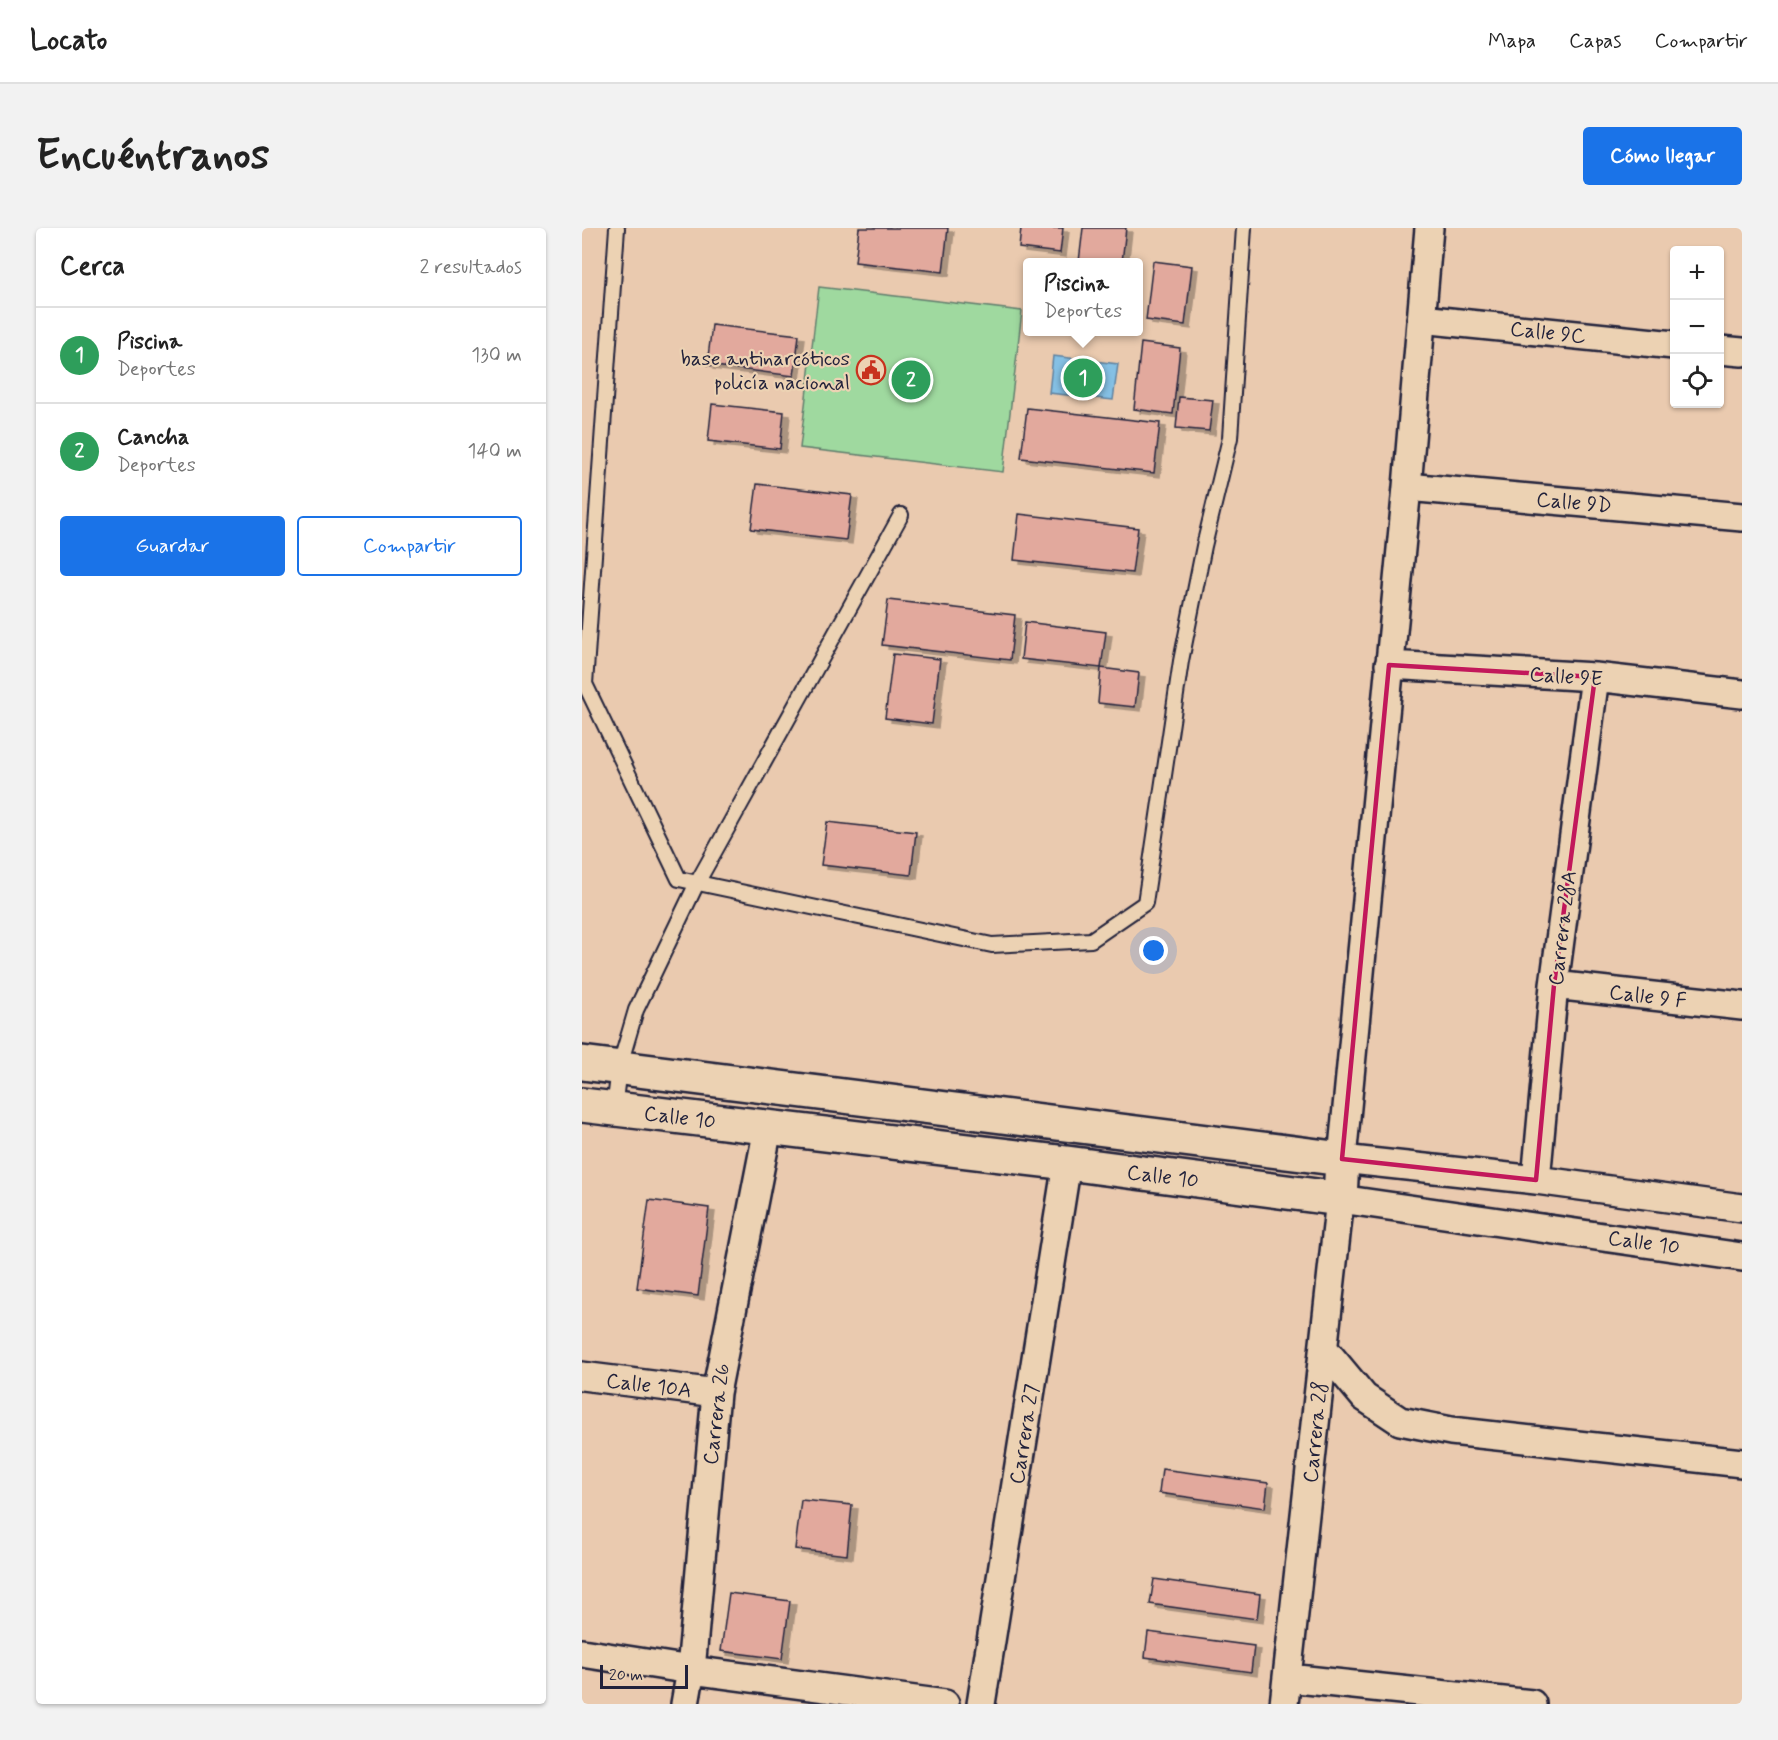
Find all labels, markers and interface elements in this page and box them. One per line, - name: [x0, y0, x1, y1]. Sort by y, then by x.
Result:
- text: Locato: [30, 23, 107, 60]
- text: Mapa: [1488, 27, 1536, 55]
- text: Capas: [1569, 27, 1622, 55]
- text: Compartir: [1655, 27, 1748, 55]
- button: Cómo llegar: [1583, 127, 1742, 185]
- text: Encuéntranos: [36, 129, 269, 184]
- map controls: [1670, 246, 1724, 408]
- button: +: [1670, 246, 1724, 300]
- text: Cerca: [60, 250, 125, 284]
- text: 2 resultados: [419, 254, 522, 281]
- popup: [1023, 258, 1143, 336]
- text: Piscina: [1044, 270, 1109, 298]
- text: Deportes: [1044, 298, 1122, 325]
- button: −: [1670, 300, 1724, 354]
- street label: Calle 9C: [1509, 315, 1587, 351]
- text: Piscina: [117, 328, 182, 356]
- text: 1: [75, 342, 84, 369]
- text: 130 m: [471, 342, 522, 369]
- place label: base antinarcóticos policía nacional: [680, 345, 850, 397]
- public building icon: base antinarcóticos policía nacional: [855, 354, 887, 386]
- button: locate: [1670, 354, 1724, 408]
- text: Deportes: [117, 356, 196, 383]
- pin: 1: [1064, 356, 1102, 400]
- pin: 2: [892, 358, 930, 402]
- text: Cancha: [117, 424, 189, 452]
- text: 2: [75, 438, 84, 465]
- text: 140 m: [468, 438, 522, 465]
- text: Deportes: [117, 452, 196, 479]
- street label: Calle 9D: [1535, 486, 1613, 520]
- button: Guardar: [60, 516, 285, 576]
- button: Compartir: [297, 516, 522, 576]
- street label: Calle 9E: [1528, 660, 1604, 694]
- street label: Carrera 28A: [1542, 869, 1584, 987]
- your location: [1139, 936, 1168, 965]
- street label: Calle 9 F: [1607, 978, 1688, 1016]
- street label: Calle 10: [642, 1100, 717, 1136]
- street label: Calle 10: [1125, 1159, 1200, 1195]
- street label: Calle 10: [1606, 1224, 1682, 1262]
- street label: Carrera 26: [697, 1362, 737, 1467]
- street label: Calle 10A: [605, 1367, 693, 1405]
- street label: Carrera 28: [1297, 1380, 1335, 1484]
- street label: Carrera 27: [1003, 1382, 1047, 1486]
- scale bar: [600, 1662, 688, 1690]
- text: 20 m: [609, 1665, 643, 1686]

